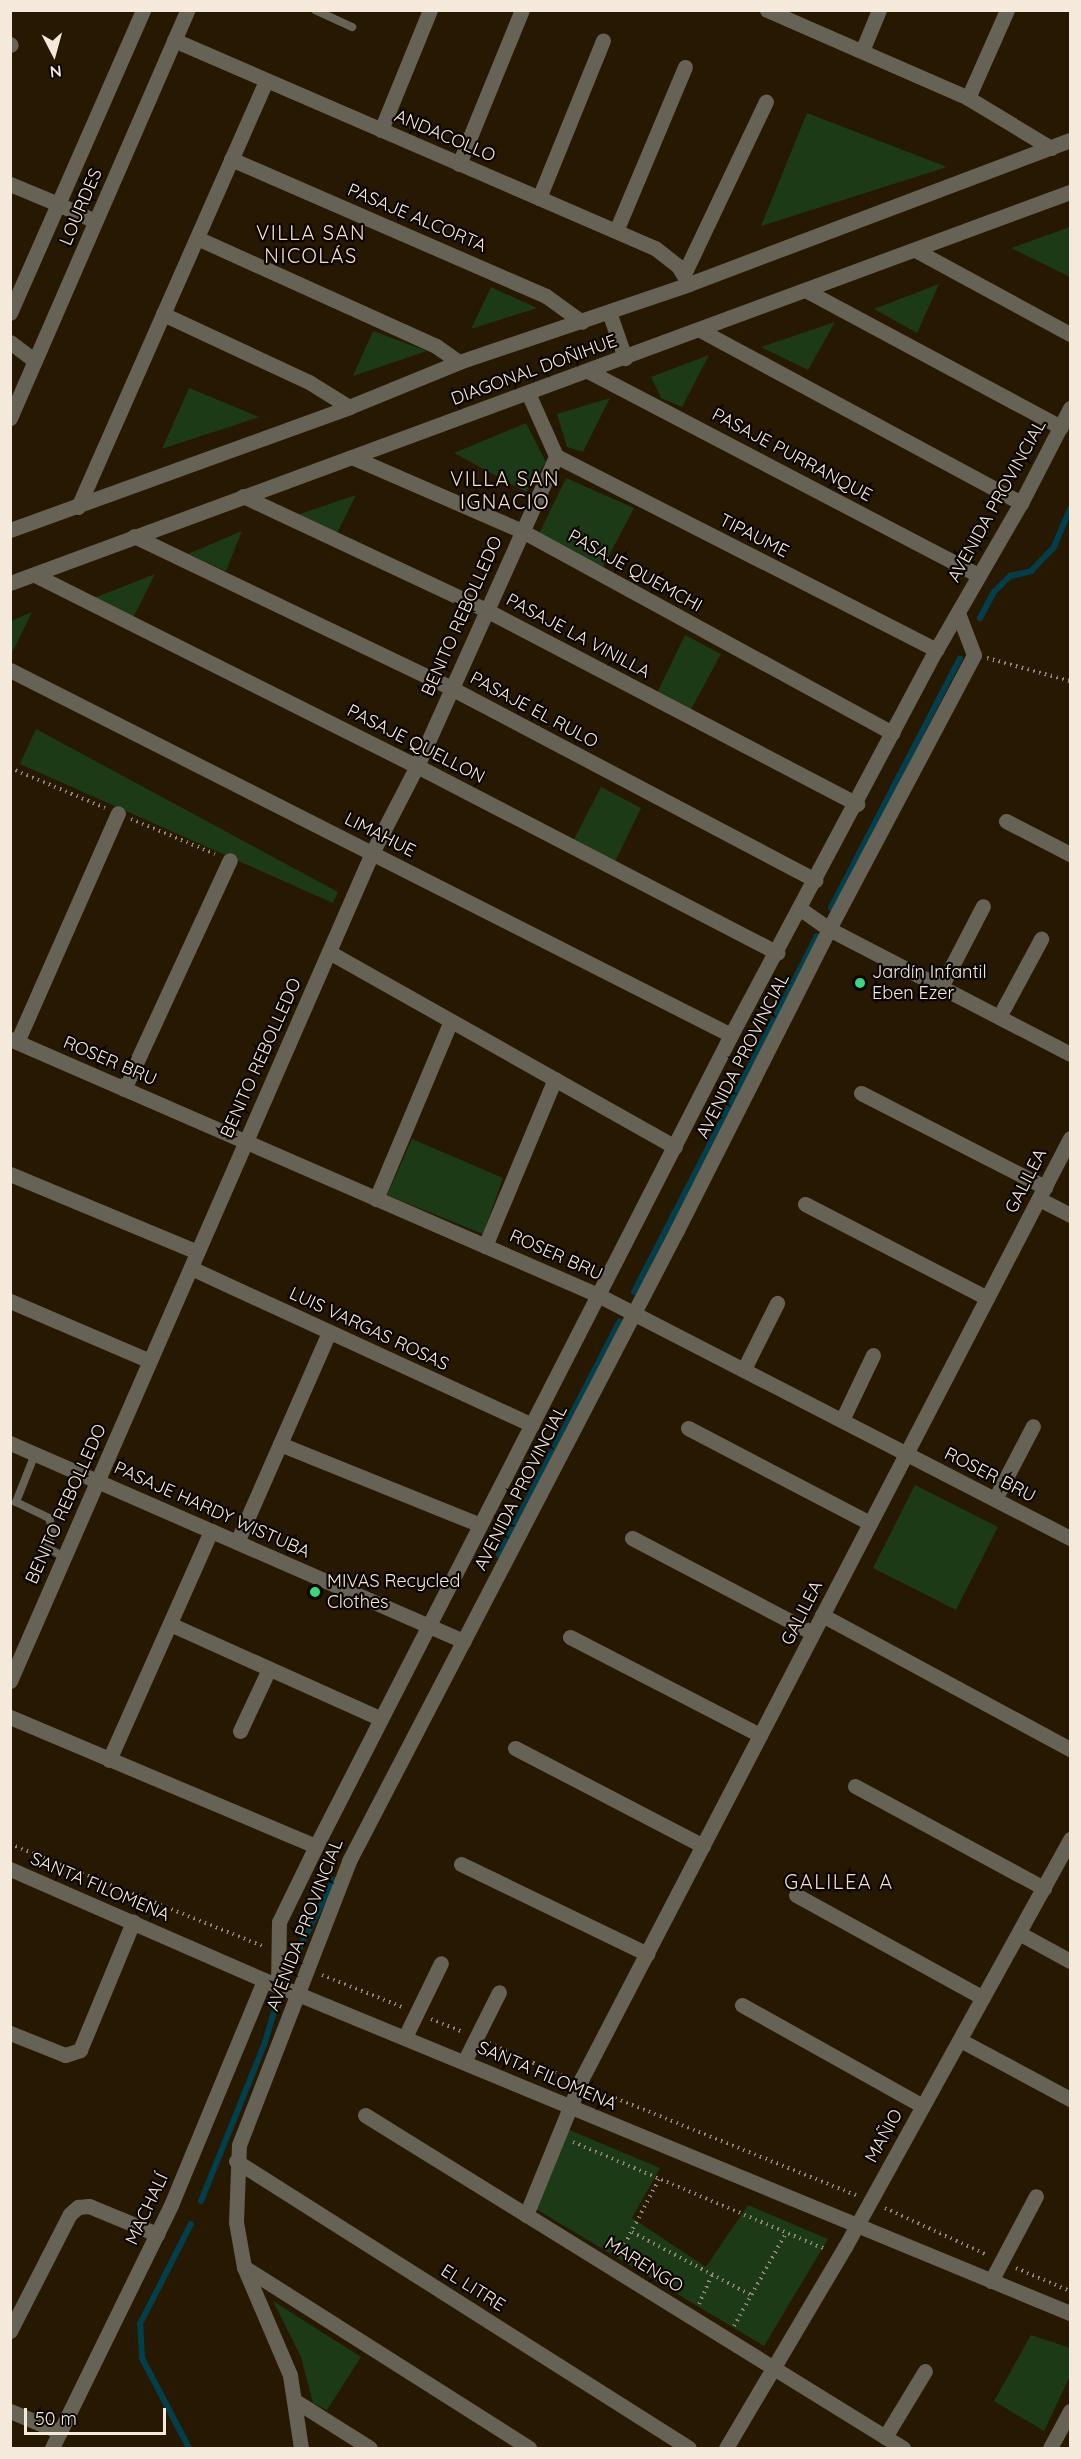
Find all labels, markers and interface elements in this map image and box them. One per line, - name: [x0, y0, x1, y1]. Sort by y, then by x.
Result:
- north arrow: [24, 24, 84, 84]
- text: N: [49, 61, 63, 82]
- street label: ANDACOLLO: [391, 105, 499, 167]
- street label: LOURDES: [55, 165, 107, 249]
- street label: PASAJE ALCORTA: [344, 179, 490, 257]
- district label: VILLA SAN NICOLÁS: [256, 221, 366, 268]
- street label: DIAGONAL DOÑIHUE: [448, 330, 620, 410]
- street label: PASAJE PURRANQUE: [708, 404, 876, 506]
- street label: AVENIDA PROVINCIAL: [943, 416, 1051, 586]
- district label: VILLA SAN IGNACIO: [450, 466, 560, 513]
- street label: TIPAUME: [716, 509, 792, 563]
- street label: PASAJE QUEMCHI: [564, 525, 706, 617]
- street label: BENITO REBOLLEDO: [417, 533, 507, 699]
- street label: PASAJE LA VINILLA: [502, 589, 654, 683]
- street label: PASAJE EL RULO: [466, 667, 602, 753]
- street label: PASAJE QUELLON: [344, 700, 488, 788]
- street label: LIMAHUE: [341, 808, 419, 862]
- place label: Jardín Infantil Eben Ezer: [872, 962, 987, 1004]
- street label: AVENIDA PROVINCIAL: [692, 970, 794, 1142]
- street label: BENITO REBOLLEDO: [216, 975, 306, 1141]
- marker: Jardín Infantil Eben Ezer: [853, 976, 867, 990]
- street label: ROSER BRU: [60, 1032, 160, 1090]
- street label: GALILEA: [1001, 1145, 1051, 1217]
- street label: ROSER BRU: [506, 1225, 606, 1285]
- street label: LUIS VARGAS ROSAS: [286, 1283, 452, 1375]
- street label: AVENIDA PROVINCIAL: [470, 1402, 572, 1574]
- street label: BENITO REBOLLEDO: [21, 1421, 111, 1587]
- street label: ROSER BRU: [941, 1443, 1039, 1507]
- street label: PASAJE HARDY WISTUBA: [111, 1457, 313, 1563]
- place label: MIVAS Recycled Clothes: [327, 1571, 460, 1614]
- street label: GALILEA: [777, 1577, 827, 1649]
- marker: MIVAS Recycled Clothes: [308, 1585, 322, 1599]
- street label: AVENIDA PROVINCIAL: [262, 1836, 348, 2014]
- street label: SANTA FILOMENA: [27, 1848, 173, 1926]
- district label: GALILEA A: [784, 1869, 894, 1893]
- street label: SANTA FILOMENA: [474, 2037, 620, 2115]
- street label: MAÑIO: [861, 2105, 907, 2167]
- street label: MACHALÍ: [121, 2170, 173, 2248]
- street label: MARENGO: [601, 2232, 687, 2298]
- street label: EL LITRE: [437, 2260, 509, 2316]
- scale bar: [27, 2396, 170, 2434]
- text: 50 m: [35, 2407, 77, 2430]

